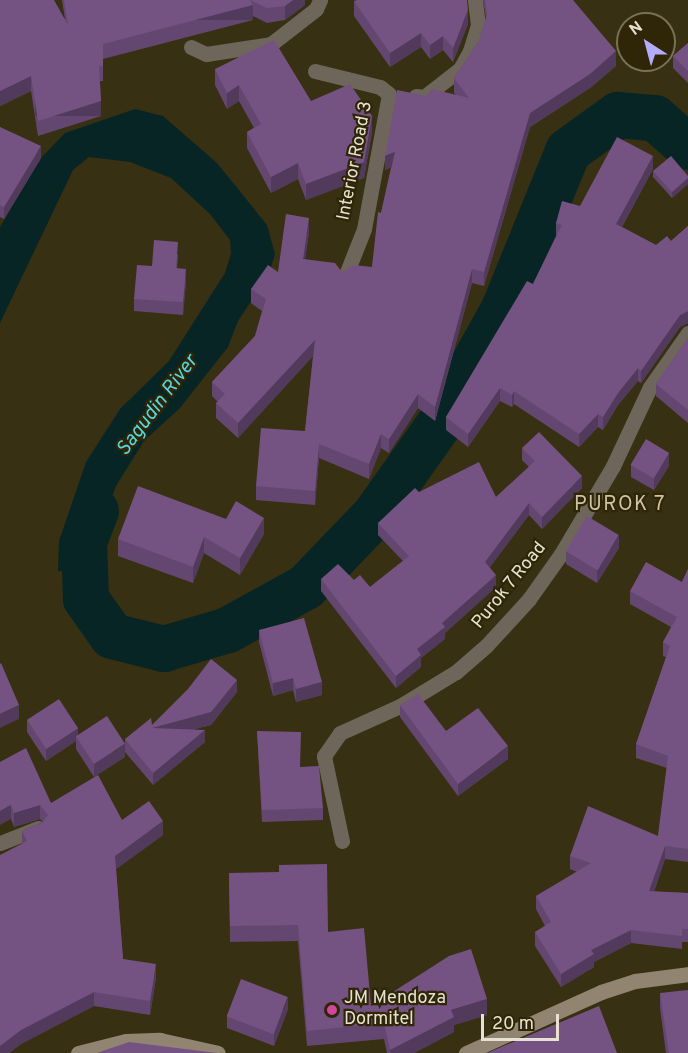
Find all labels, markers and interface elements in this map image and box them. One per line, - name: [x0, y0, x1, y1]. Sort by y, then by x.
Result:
- north arrow: [616, 12, 676, 72]
- text: N: [626, 18, 647, 41]
- street label: Interior Road 3: [334, 100, 378, 222]
- water label: Sagudin River: [112, 351, 204, 461]
- district label: PUROK 7: [574, 493, 666, 517]
- street label: Purok 7 Road: [468, 538, 552, 634]
- place label: JM Mendoza Dormitel: [344, 989, 446, 1032]
- scale bar: [484, 1002, 562, 1040]
- marker: JM Mendoza Dormitel: [325, 1003, 339, 1017]
- text: 20 m: [492, 1013, 534, 1036]

